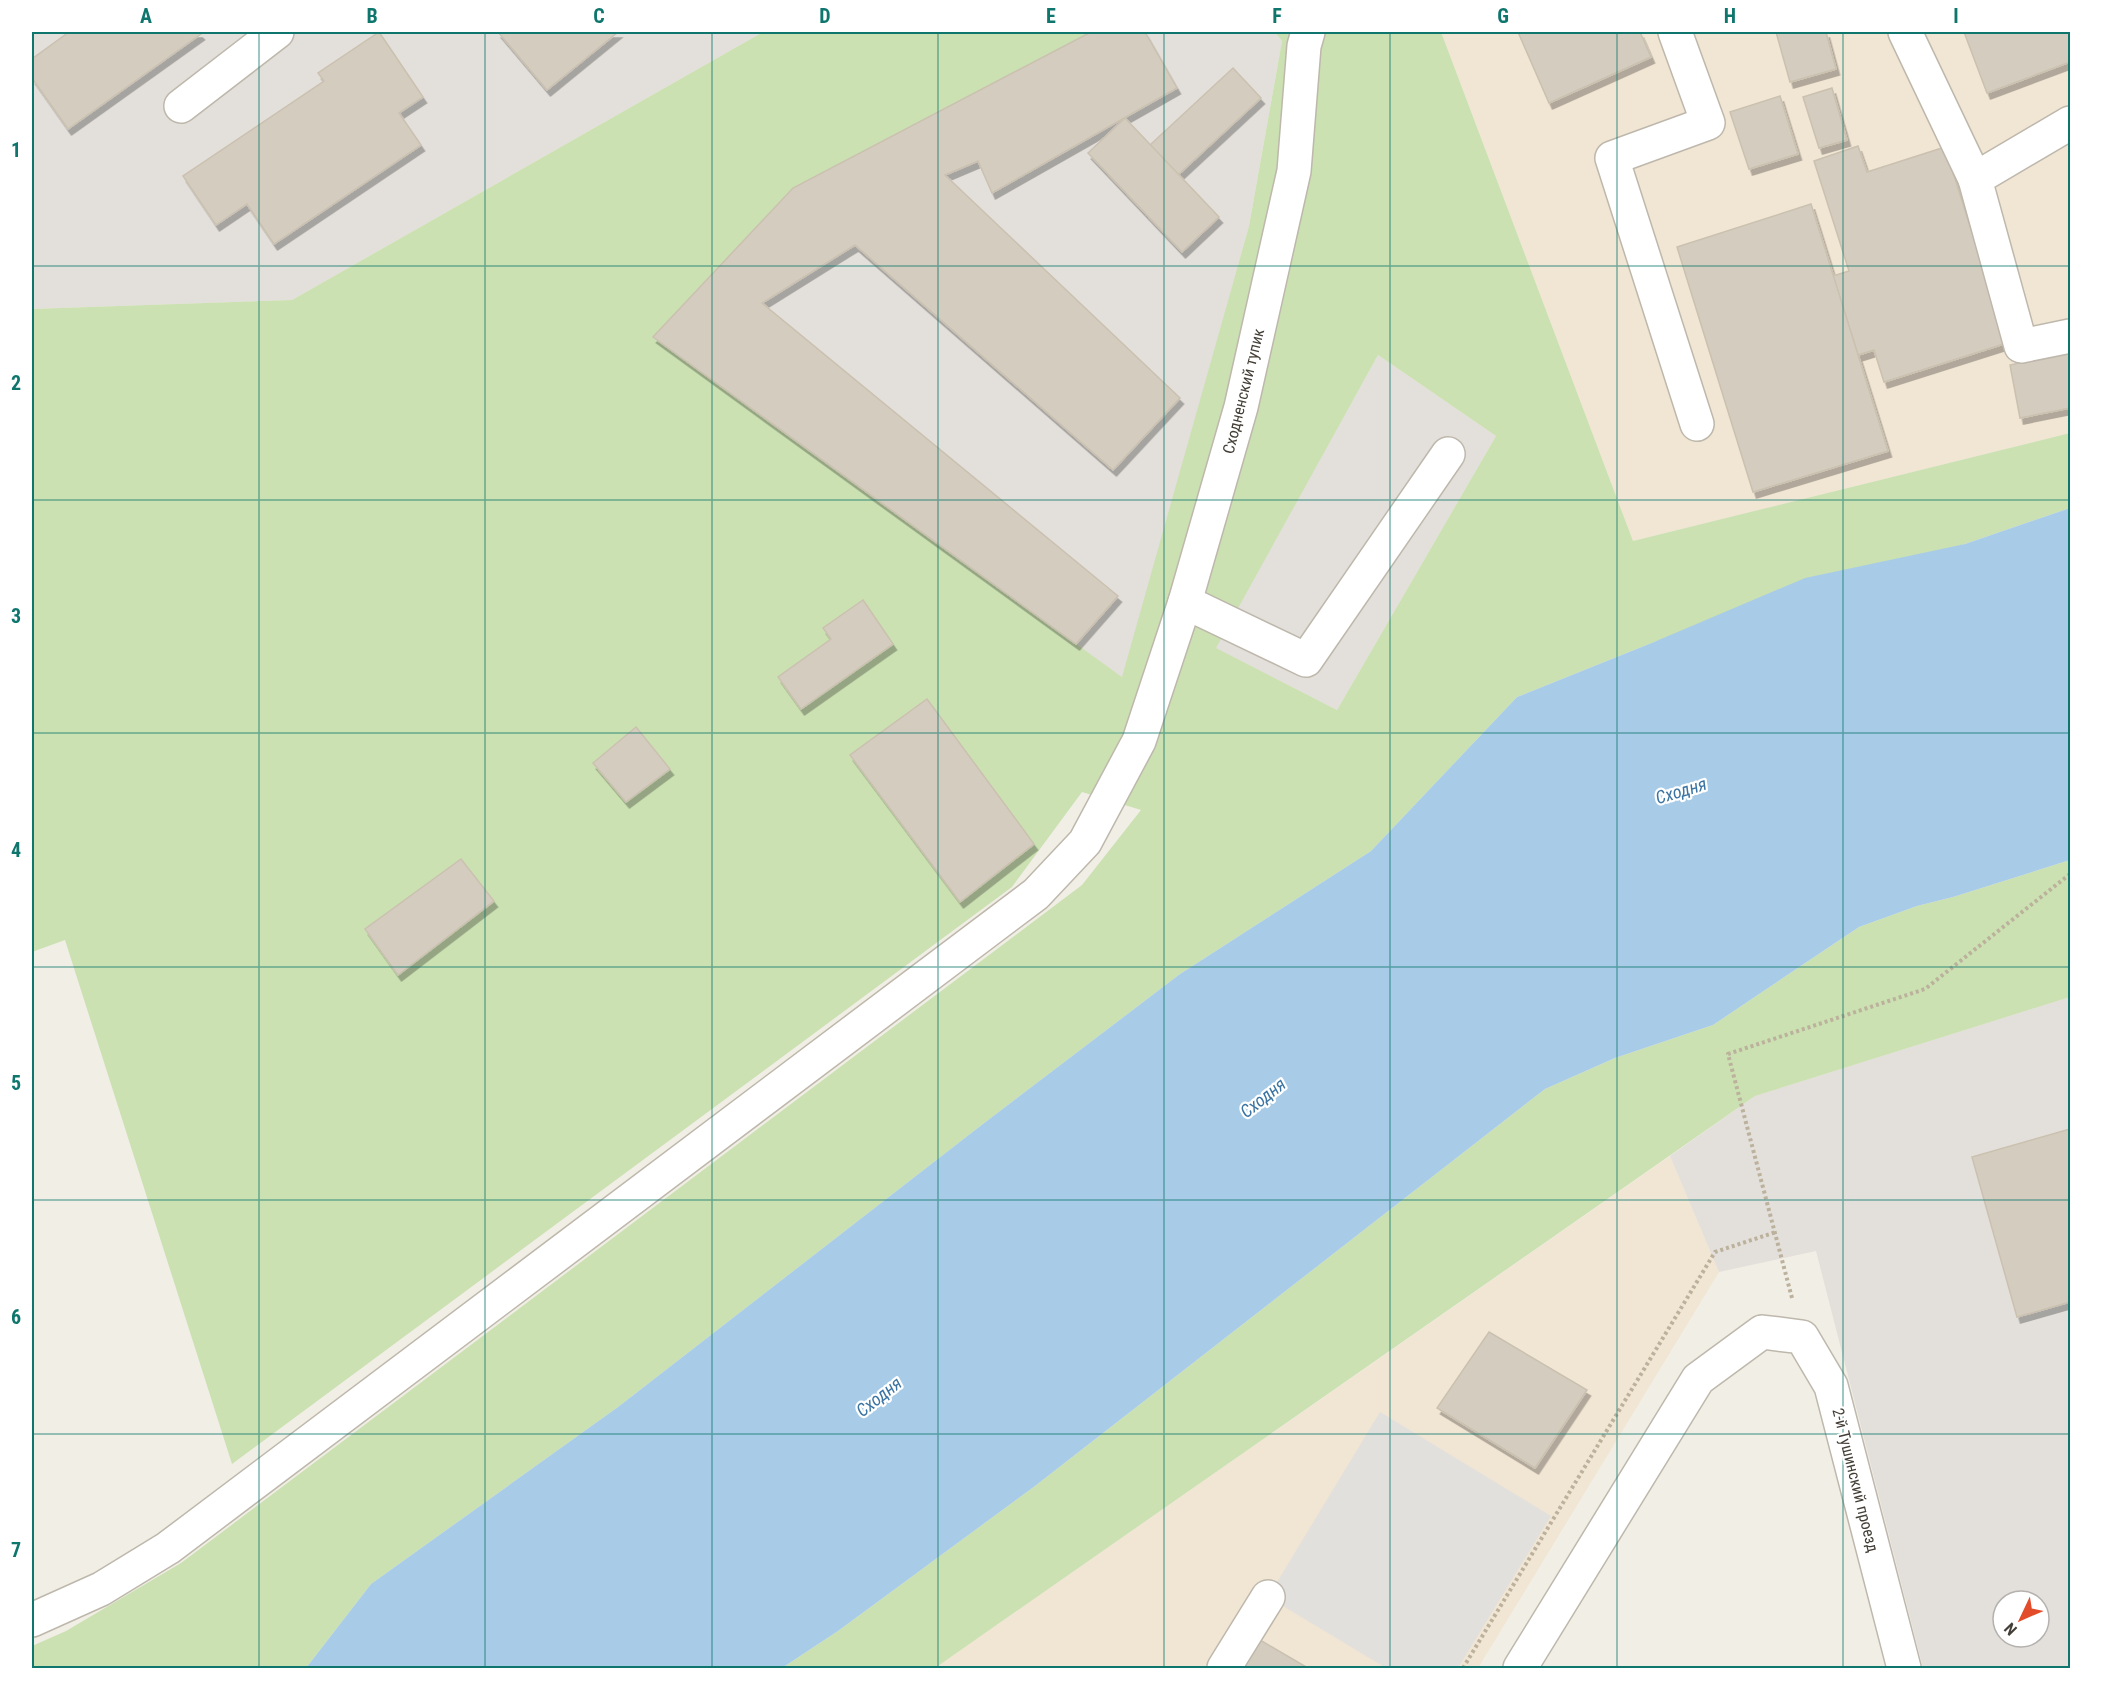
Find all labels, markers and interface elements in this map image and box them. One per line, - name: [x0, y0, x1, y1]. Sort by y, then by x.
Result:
- text: A: [140, 4, 152, 28]
- text: B: [366, 4, 378, 28]
- text: C: [593, 4, 605, 28]
- text: D: [819, 4, 831, 28]
- text: E: [1046, 4, 1056, 28]
- text: F: [1272, 4, 1282, 28]
- text: G: [1497, 4, 1509, 28]
- text: H: [1724, 4, 1736, 28]
- text: I: [1953, 4, 1959, 28]
- text: 1: [11, 138, 21, 162]
- street label: Сходненский тупик: [1219, 326, 1268, 456]
- text: 2: [11, 371, 21, 395]
- text: 3: [11, 604, 21, 628]
- water label: Сходня: [1653, 773, 1709, 808]
- text: 4: [11, 838, 21, 862]
- text: 5: [11, 1071, 21, 1095]
- water label: Сходня: [1236, 1073, 1290, 1122]
- text: 6: [11, 1305, 21, 1329]
- water label: Сходня: [852, 1372, 906, 1421]
- street label: 2-й Тушинский проезд: [1828, 1406, 1883, 1554]
- text: 7: [11, 1538, 21, 1562]
- north arrow: [1991, 1589, 2051, 1649]
- text: N: [2000, 1619, 2021, 1639]

